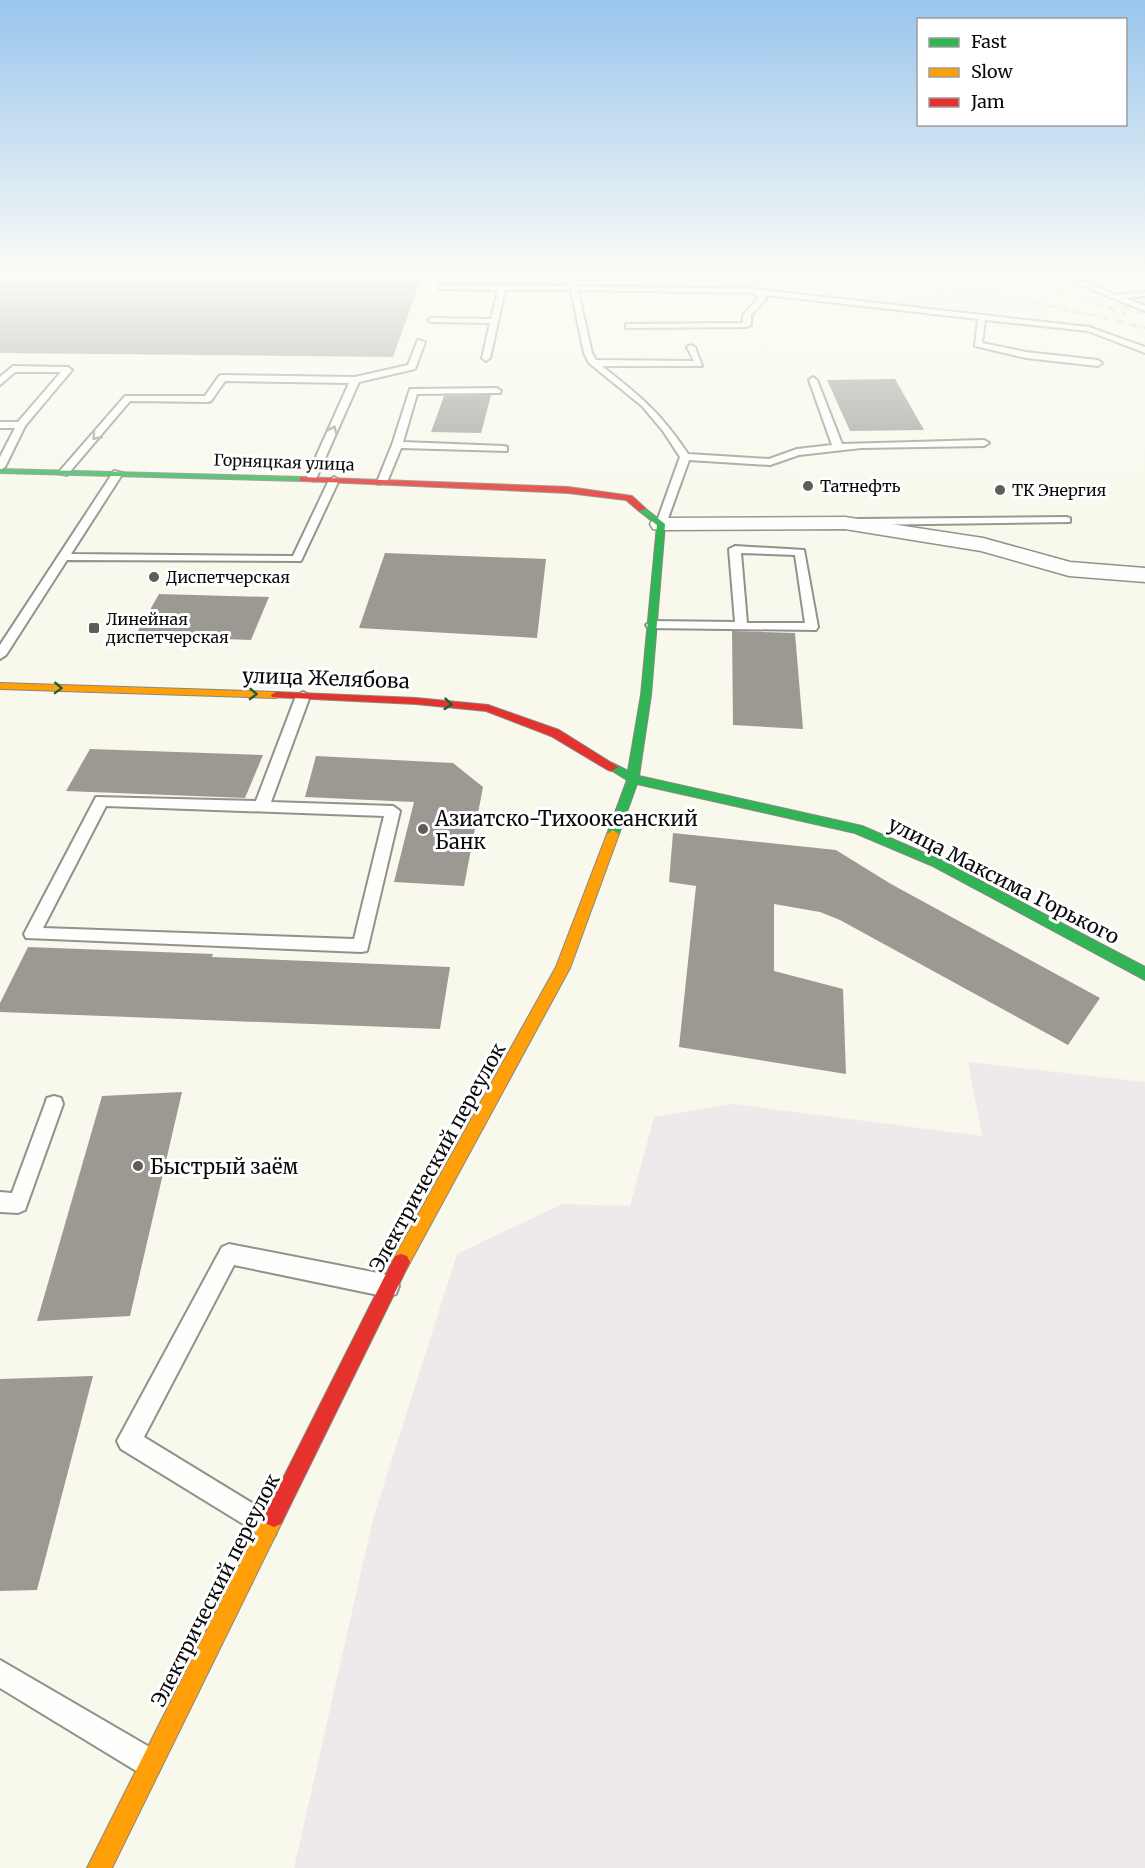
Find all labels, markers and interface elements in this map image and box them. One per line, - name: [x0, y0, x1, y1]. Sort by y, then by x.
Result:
- legend: [917, 18, 1127, 126]
- text: Fast: [971, 30, 1007, 53]
- text: Slow: [971, 60, 1014, 83]
- text: Jam: [970, 90, 1005, 113]
- one-way arrow: [326, 425, 338, 436]
- one-way arrow: [92, 429, 103, 440]
- street label: Горняцкая улица: [213, 450, 355, 474]
- place label: Татнефть: [820, 476, 901, 496]
- marker: Татнефть: [801, 479, 815, 493]
- place label: ТК Энергия: [1012, 480, 1106, 500]
- marker: ТК Энергия: [993, 483, 1007, 497]
- place label: Диспетчерская: [166, 567, 290, 587]
- marker: Диспетчерская: [147, 570, 161, 584]
- place label: Линейная диспетчерская: [105, 609, 229, 647]
- marker: Линейная диспетчерская: [87, 621, 101, 635]
- street label: улица Желябова: [242, 663, 411, 693]
- one-way arrow: [54, 681, 63, 694]
- one-way arrow: [249, 688, 258, 701]
- one-way arrow: [444, 697, 453, 710]
- place label: Азиатско-Тихоокеанский Банк: [434, 806, 698, 854]
- street label: улица Максима Горького: [884, 811, 1124, 949]
- marker: Азиатско-Тихоокеанский Банк: [416, 822, 430, 836]
- street label: Электрический переулок: [364, 1038, 511, 1276]
- place label: Быстрый заём: [150, 1154, 298, 1179]
- marker: Быстрый заём: [131, 1159, 145, 1173]
- street label: Электрический переулок: [145, 1469, 285, 1711]

